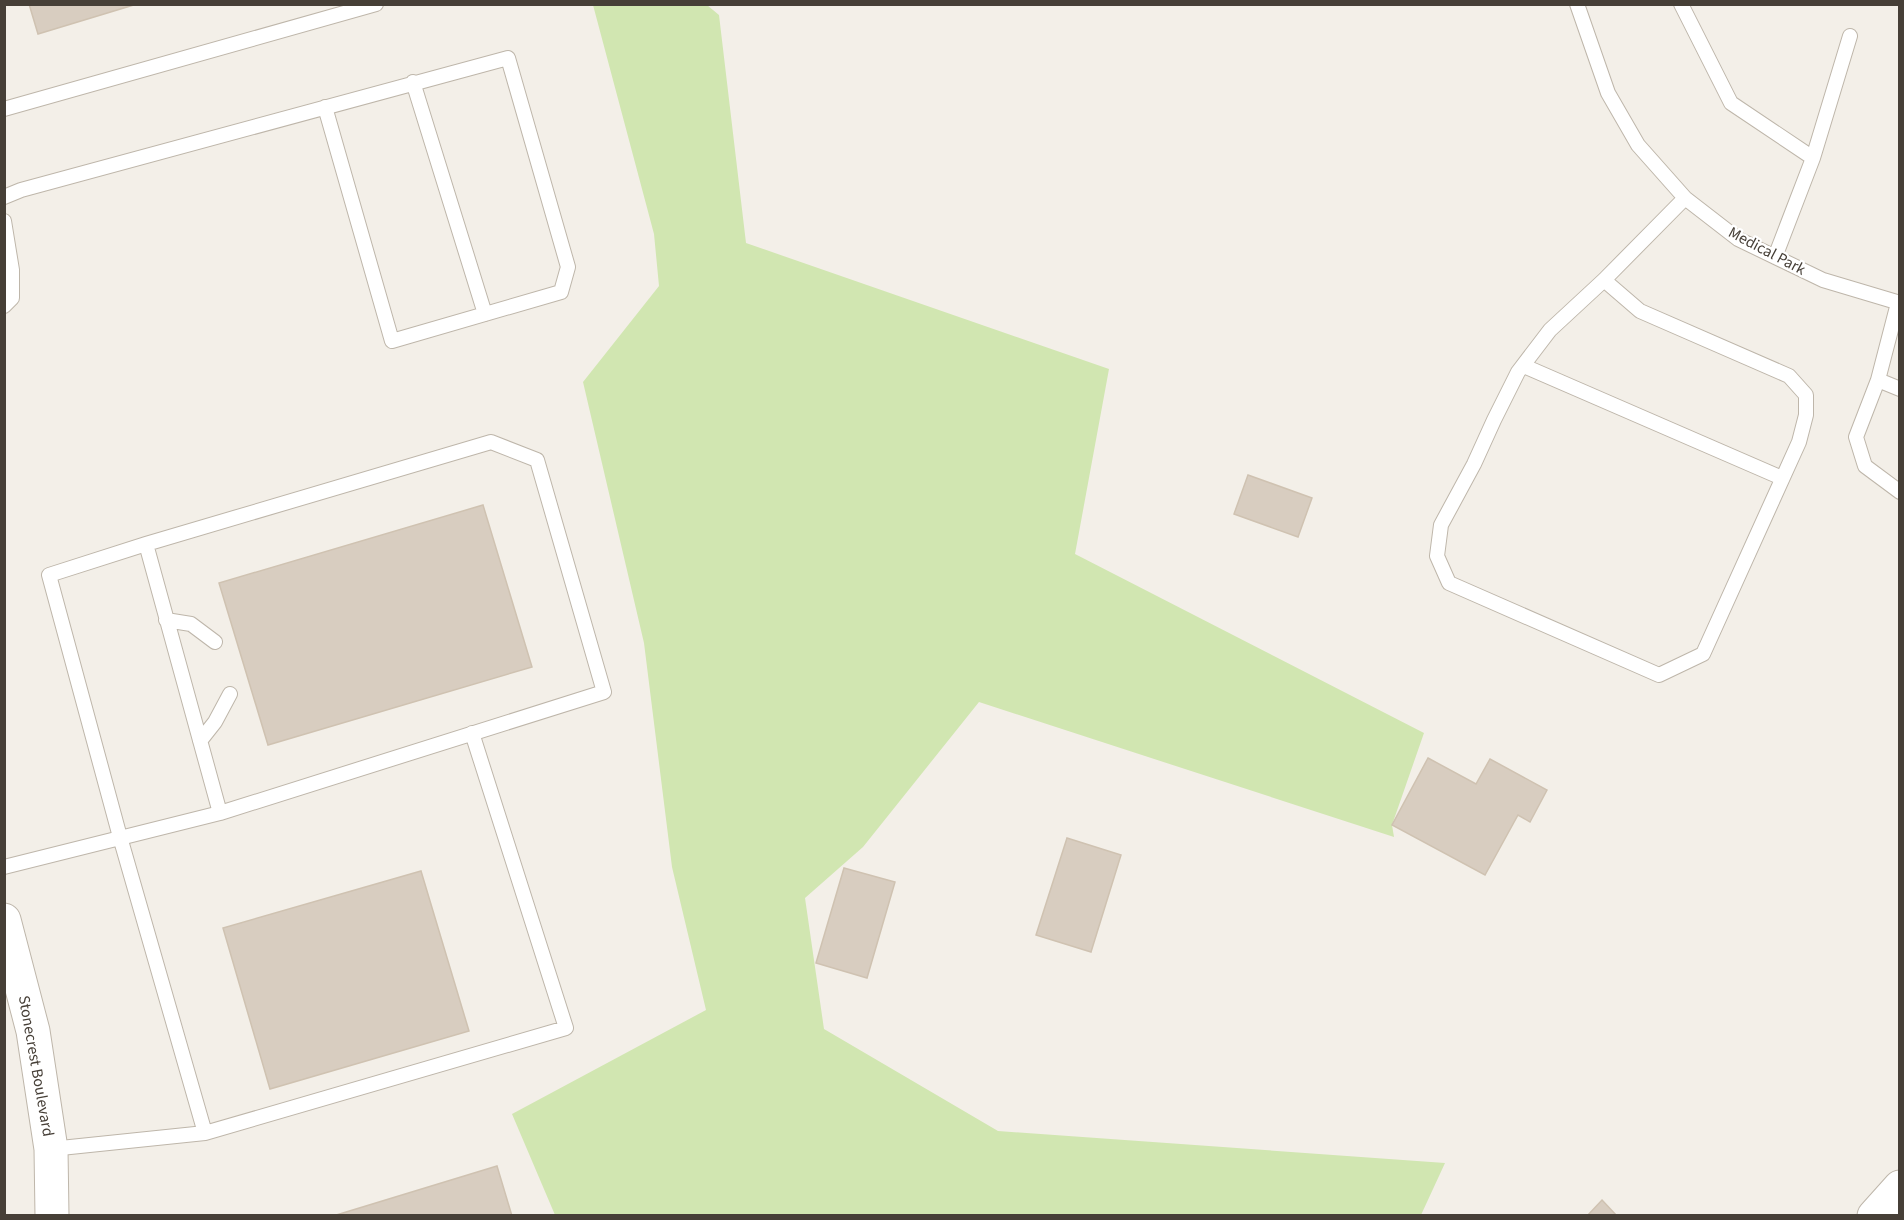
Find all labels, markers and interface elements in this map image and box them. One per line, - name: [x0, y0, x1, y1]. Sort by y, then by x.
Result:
- street label: Medical Park: [1724, 221, 1810, 281]
- street label: Stonecrest Boulevard: [13, 994, 59, 1138]

